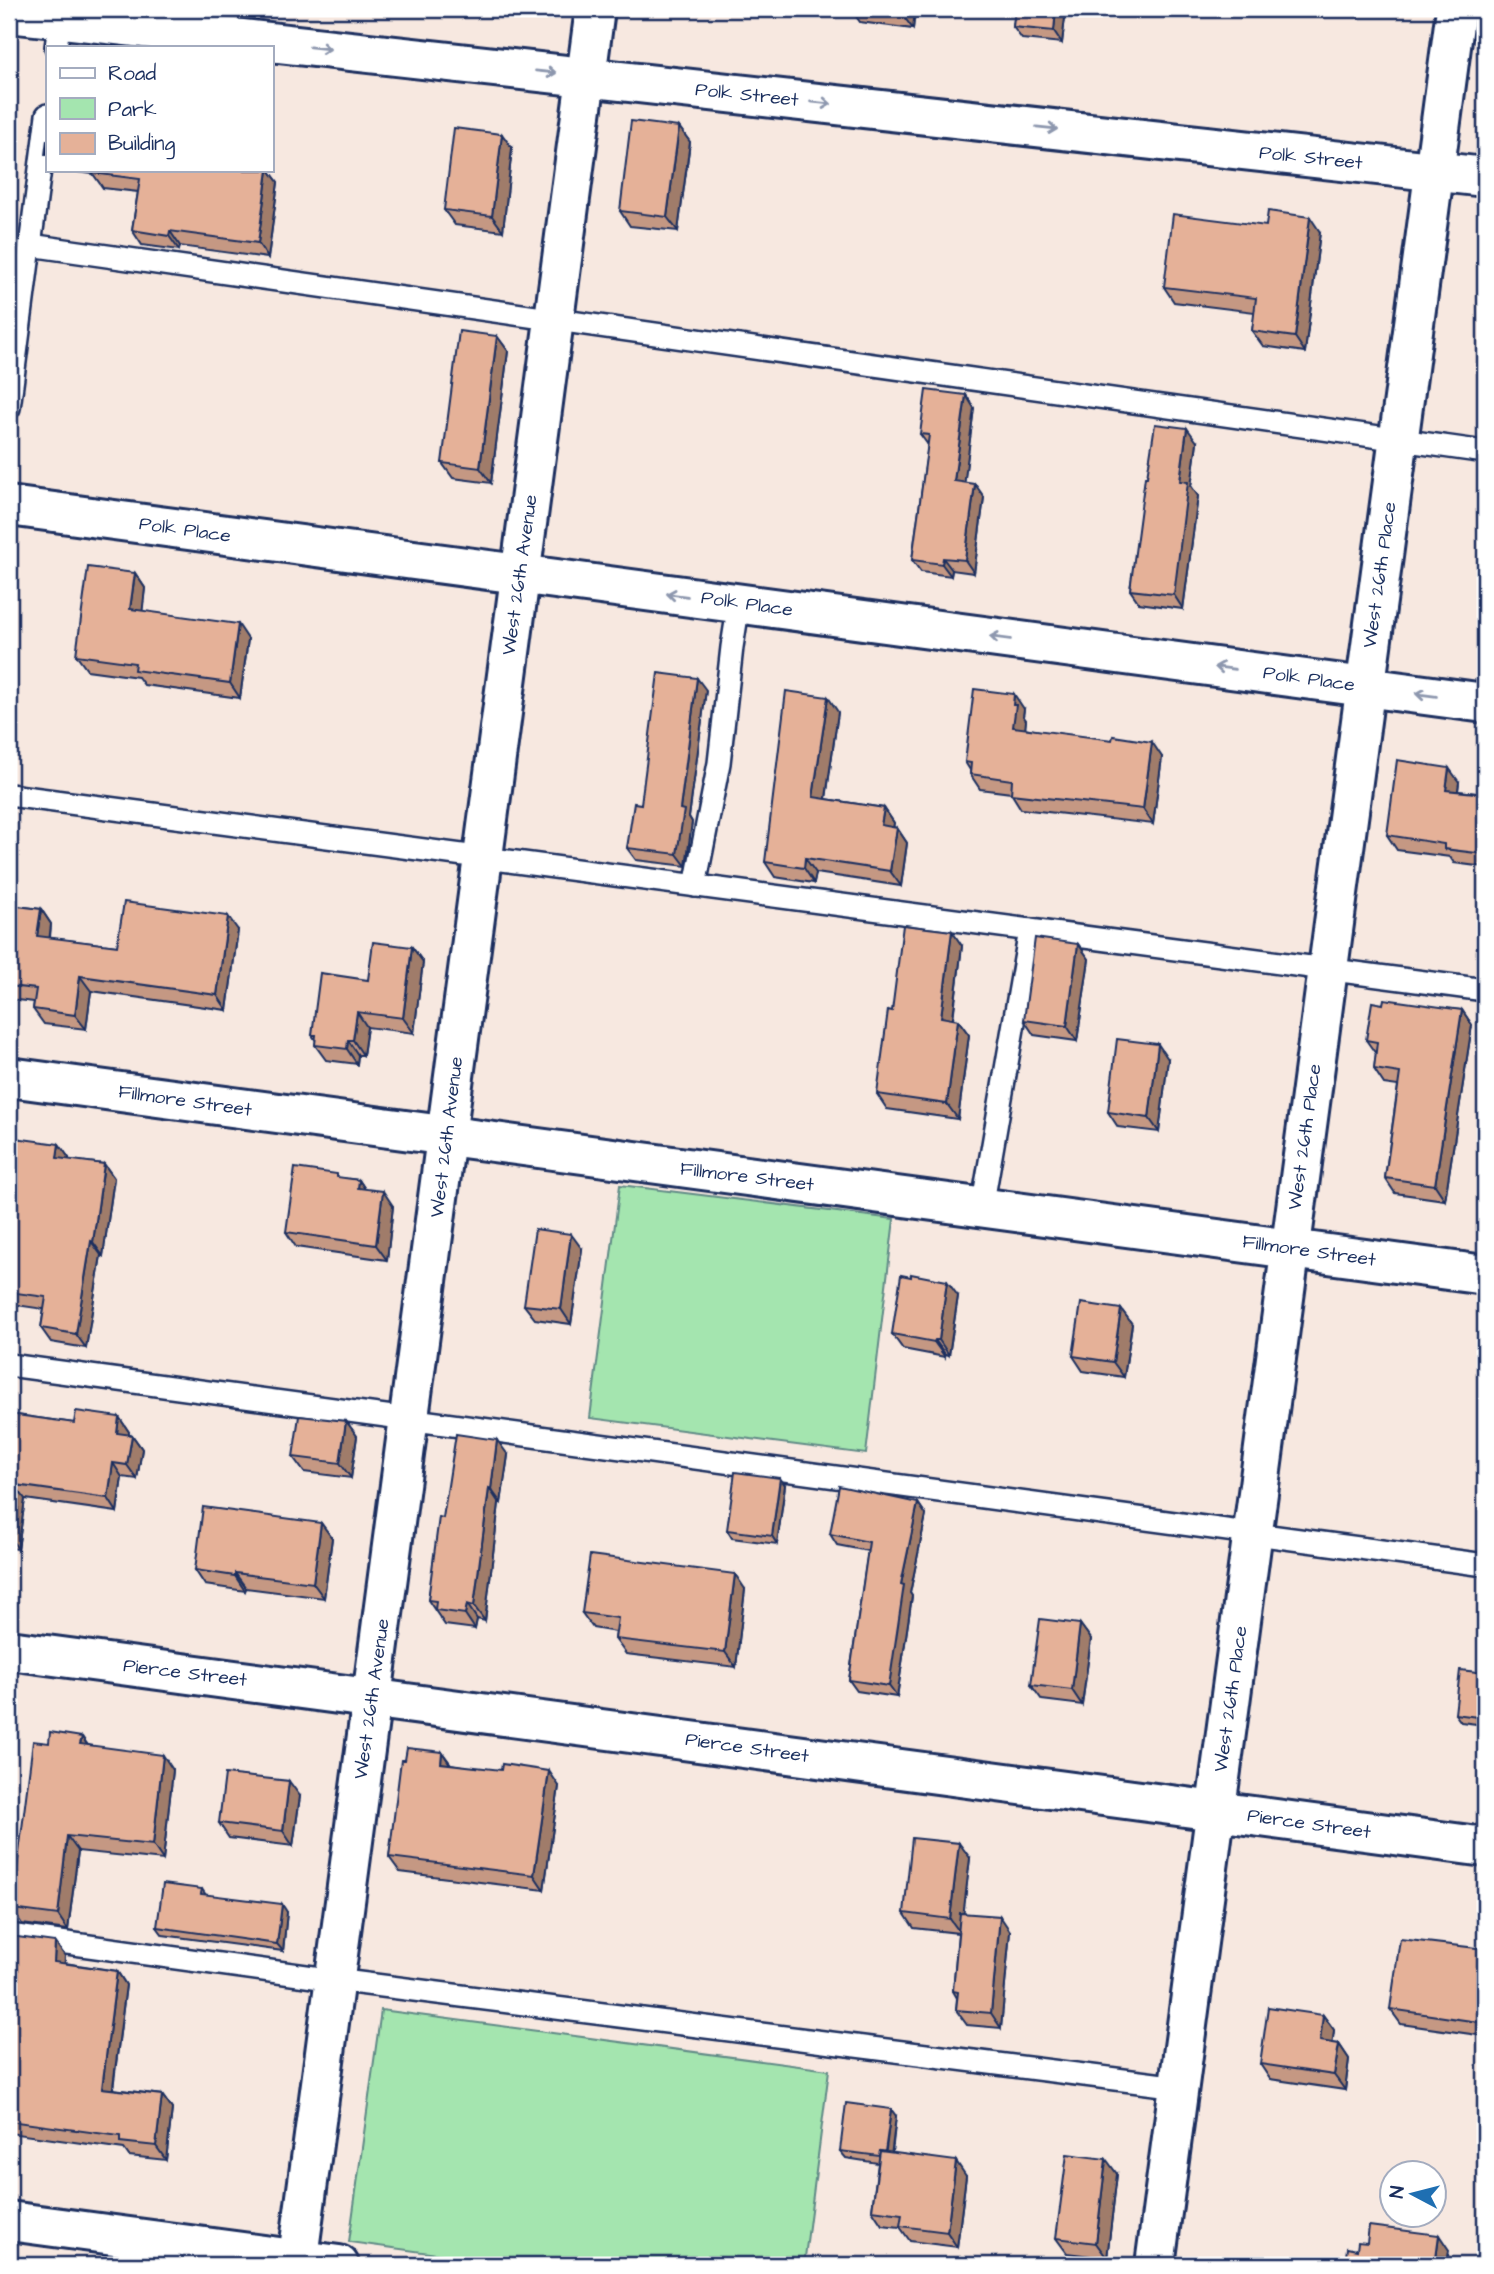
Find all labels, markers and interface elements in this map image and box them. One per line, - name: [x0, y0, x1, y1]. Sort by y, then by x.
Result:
- one-way arrow: [308, 41, 331, 54]
- legend: [46, 46, 273, 172]
- text: Road: [108, 59, 156, 88]
- one-way arrow: [534, 66, 557, 79]
- street label: Polk Street: [694, 76, 800, 114]
- text: Park: [108, 95, 157, 124]
- one-way arrow: [809, 97, 832, 110]
- one-way arrow: [1035, 122, 1058, 135]
- text: Building: [108, 129, 176, 160]
- street label: Polk Street: [1258, 139, 1364, 177]
- street label: West 26th Avenue: [495, 493, 545, 657]
- street label: West 26th Place: [1356, 500, 1404, 650]
- street label: Polk Place: [137, 510, 233, 550]
- street label: Polk Place: [699, 584, 795, 624]
- one-way arrow: [666, 588, 689, 601]
- one-way arrow: [989, 631, 1012, 644]
- street label: Polk Place: [1261, 659, 1357, 699]
- one-way arrow: [1215, 661, 1237, 674]
- one-way arrow: [1415, 688, 1437, 701]
- street label: West 26th Avenue: [424, 1055, 470, 1219]
- street label: West 26th Place: [1281, 1062, 1329, 1212]
- street label: Fillmore Street: [117, 1078, 254, 1124]
- street label: Fillmore Street: [679, 1155, 816, 1199]
- street label: Fillmore Street: [1241, 1228, 1378, 1274]
- street label: West 26th Avenue: [347, 1617, 397, 1781]
- street label: West 26th Place: [1207, 1624, 1255, 1774]
- street label: Pierce Street: [122, 1652, 249, 1694]
- street label: Pierce Street: [684, 1726, 811, 1770]
- street label: Pierce Street: [1246, 1802, 1373, 1846]
- north arrow: [1378, 2158, 1448, 2228]
- text: N: [1383, 2184, 1412, 2200]

